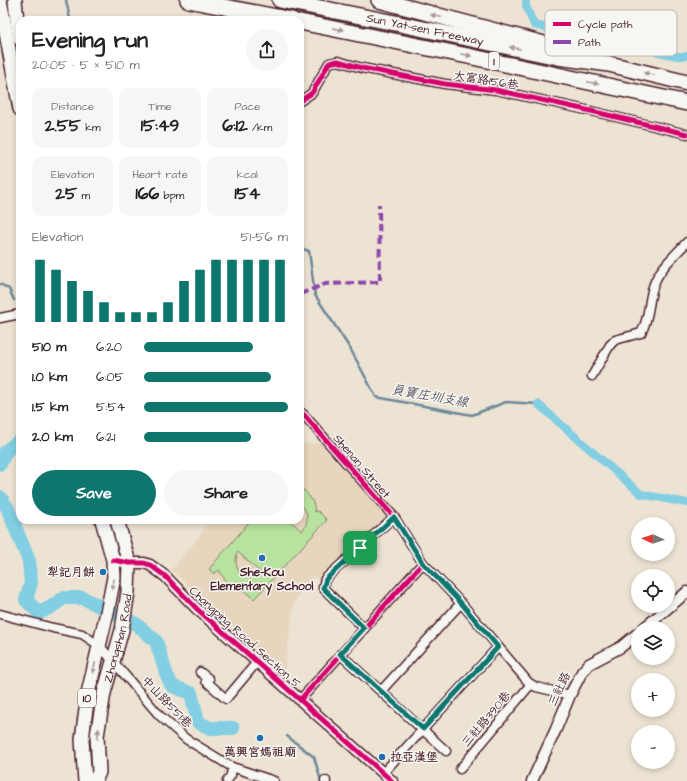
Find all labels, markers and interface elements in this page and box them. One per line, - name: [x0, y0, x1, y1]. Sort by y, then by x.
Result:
- street label: Sun Yat-sen Freeway: [365, 9, 486, 51]
- legend: [545, 10, 677, 56]
- one-way arrow: [430, 12, 442, 18]
- text: Cycle path: [578, 17, 633, 33]
- text: Evening run: [32, 25, 148, 56]
- one-way arrow: [332, 27, 344, 33]
- button: share: [246, 29, 288, 71]
- text: Path: [578, 35, 601, 50]
- one-way arrow: [509, 45, 521, 51]
- road number: 1: [489, 52, 499, 70]
- one-way arrow: [459, 53, 472, 59]
- text: 20:05 · 5 × 510 m: [32, 56, 140, 74]
- street label: 大富路156巷: [452, 67, 520, 94]
- one-way arrow: [643, 71, 655, 77]
- one-way arrow: [586, 81, 599, 87]
- text: Distance: [51, 99, 94, 114]
- text: Time: [148, 99, 172, 114]
- text: Pace: [235, 99, 260, 114]
- text: 2.55: [45, 114, 81, 138]
- text: 15:49: [141, 114, 179, 138]
- text: 6:12: [222, 114, 248, 138]
- text: km: [81, 120, 101, 135]
- text: /km: [248, 120, 272, 135]
- text: Elevation: [51, 167, 94, 182]
- text: Heart rate: [132, 167, 188, 182]
- text: kcal: [237, 167, 258, 182]
- text: 25: [55, 182, 77, 206]
- text: 166: [136, 182, 159, 206]
- text: 154: [234, 182, 260, 206]
- text: m: [77, 188, 90, 203]
- text: bpm: [159, 188, 184, 203]
- text: Elevation: [32, 228, 83, 246]
- text: 51–56 m: [240, 228, 288, 246]
- text: 510 m: [32, 338, 66, 356]
- text: 6:20: [96, 338, 122, 356]
- text: 1.0 km: [32, 368, 67, 386]
- text: 6:05: [96, 368, 124, 386]
- water label: 員寶庄圳支線: [390, 380, 471, 412]
- text: 1.5 km: [32, 398, 68, 416]
- text: 5:54: [96, 398, 125, 416]
- text: 2.0 km: [32, 428, 73, 446]
- text: 6:21: [96, 428, 115, 446]
- street label: Shenan Street: [329, 431, 394, 502]
- button: Save: [32, 470, 156, 516]
- button: Share: [164, 470, 288, 516]
- north arrow: [631, 517, 675, 561]
- map controls: [631, 517, 675, 769]
- pin: [343, 531, 377, 565]
- icon: arrive: [349, 537, 371, 559]
- marker: She-Kou Elementary School: [257, 553, 267, 563]
- place label: 犁記月餅: [47, 564, 95, 581]
- place label: She-Kou Elementary School: [211, 564, 314, 596]
- marker: 犁記月餅: [98, 567, 108, 577]
- button: locate: [631, 569, 675, 613]
- one-way arrow: [110, 578, 116, 590]
- street label: Changping Road Section 5: [184, 583, 305, 693]
- street label: Zhongshan Road: [99, 593, 137, 685]
- button: layers: [631, 621, 675, 665]
- one-way arrow: [91, 662, 97, 674]
- street label: 三社路: [544, 669, 575, 709]
- street label: 中山路551巷: [137, 673, 196, 732]
- button: +: [631, 673, 675, 717]
- street label: 三社路390巷: [458, 688, 515, 751]
- road number: 10: [78, 689, 96, 707]
- button: −: [631, 725, 675, 769]
- one-way arrow: [95, 728, 101, 740]
- marker: 萬興宮媽祖廟: [255, 733, 265, 743]
- place label: 萬興宮媽祖廟: [224, 744, 296, 761]
- place label: 拉亞漢堡: [390, 749, 438, 766]
- marker: 拉亞漢堡: [377, 752, 387, 762]

